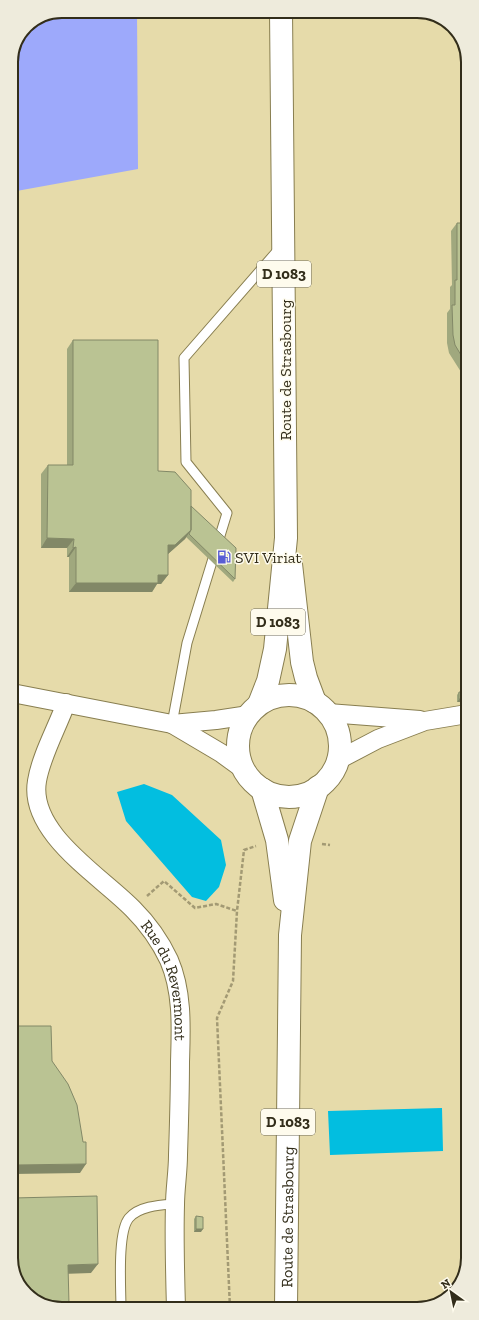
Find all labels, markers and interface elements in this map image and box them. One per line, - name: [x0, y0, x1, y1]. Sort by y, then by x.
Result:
- road number: D 1083: [257, 261, 311, 287]
- street label: Route de Strasbourg: [276, 299, 295, 441]
- place label: SVI Viriat: [235, 548, 302, 567]
- fuel station icon: SVI Viriat: [216, 549, 232, 565]
- road number: D 1083: [251, 609, 305, 635]
- street label: Rue du Revermont: [137, 916, 190, 1041]
- road number: D 1083: [261, 1109, 315, 1135]
- street label: Route de Strasbourg: [277, 1146, 297, 1288]
- north arrow: [431, 1272, 471, 1312]
- text: N: [439, 1276, 453, 1292]

